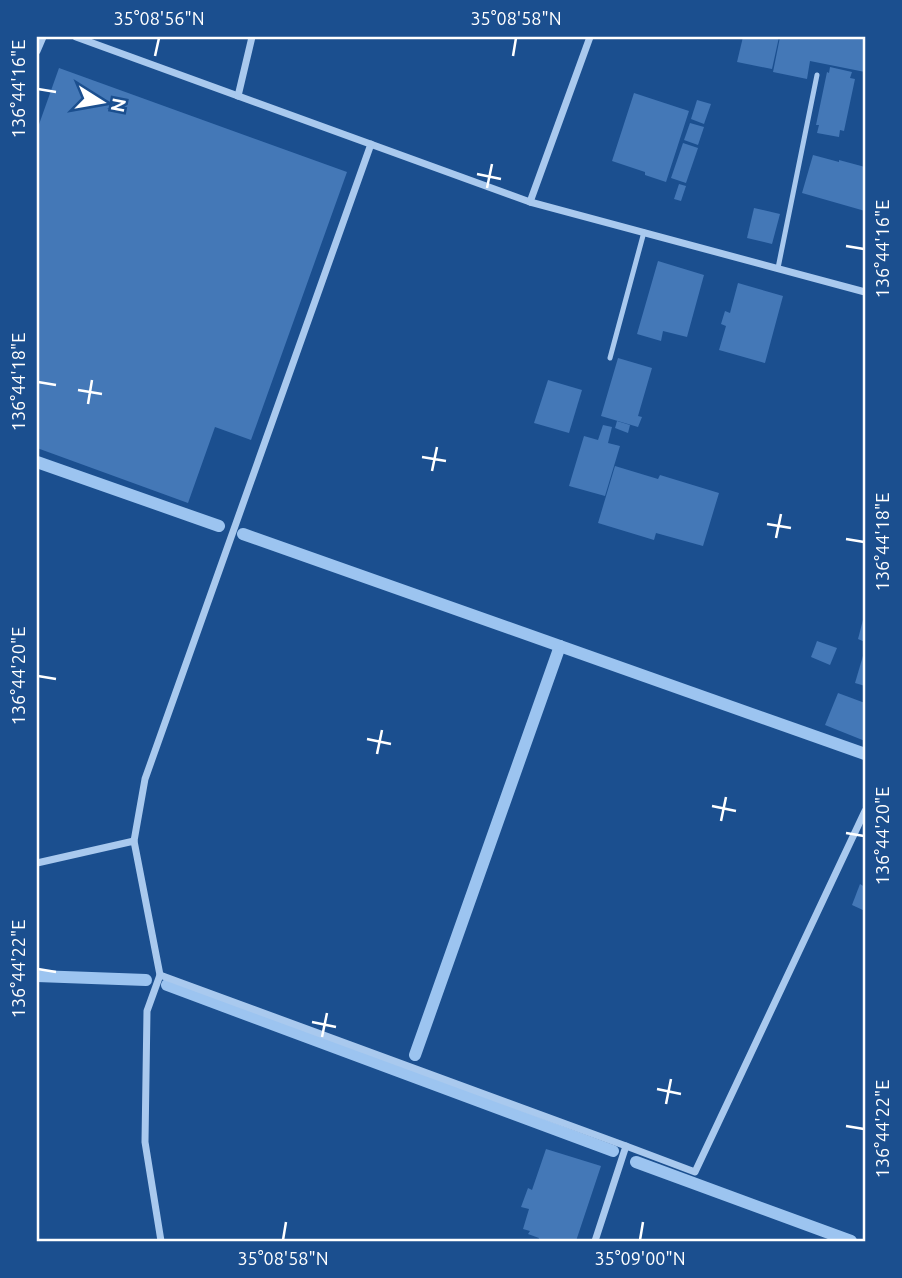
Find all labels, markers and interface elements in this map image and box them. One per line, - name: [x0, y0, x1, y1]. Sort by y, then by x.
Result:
- text: 35°08'56"N: [113, 8, 205, 28]
- text: 35°08'58"N: [470, 8, 562, 28]
- text: 136°44'16"E: [8, 40, 28, 138]
- north arrow: [66, 66, 136, 136]
- text: N: [107, 96, 131, 114]
- text: 136°44'16"E: [872, 200, 892, 298]
- text: 136°44'18"E: [8, 333, 28, 431]
- text: 136°44'18"E: [872, 493, 892, 591]
- text: 136°44'20"E: [8, 627, 28, 725]
- text: 136°44'20"E: [872, 787, 892, 885]
- text: 136°44'22"E: [8, 920, 28, 1018]
- text: 136°44'22"E: [872, 1080, 892, 1178]
- text: 35°08'58"N: [237, 1248, 329, 1268]
- text: 35°09'00"N: [594, 1248, 686, 1268]

